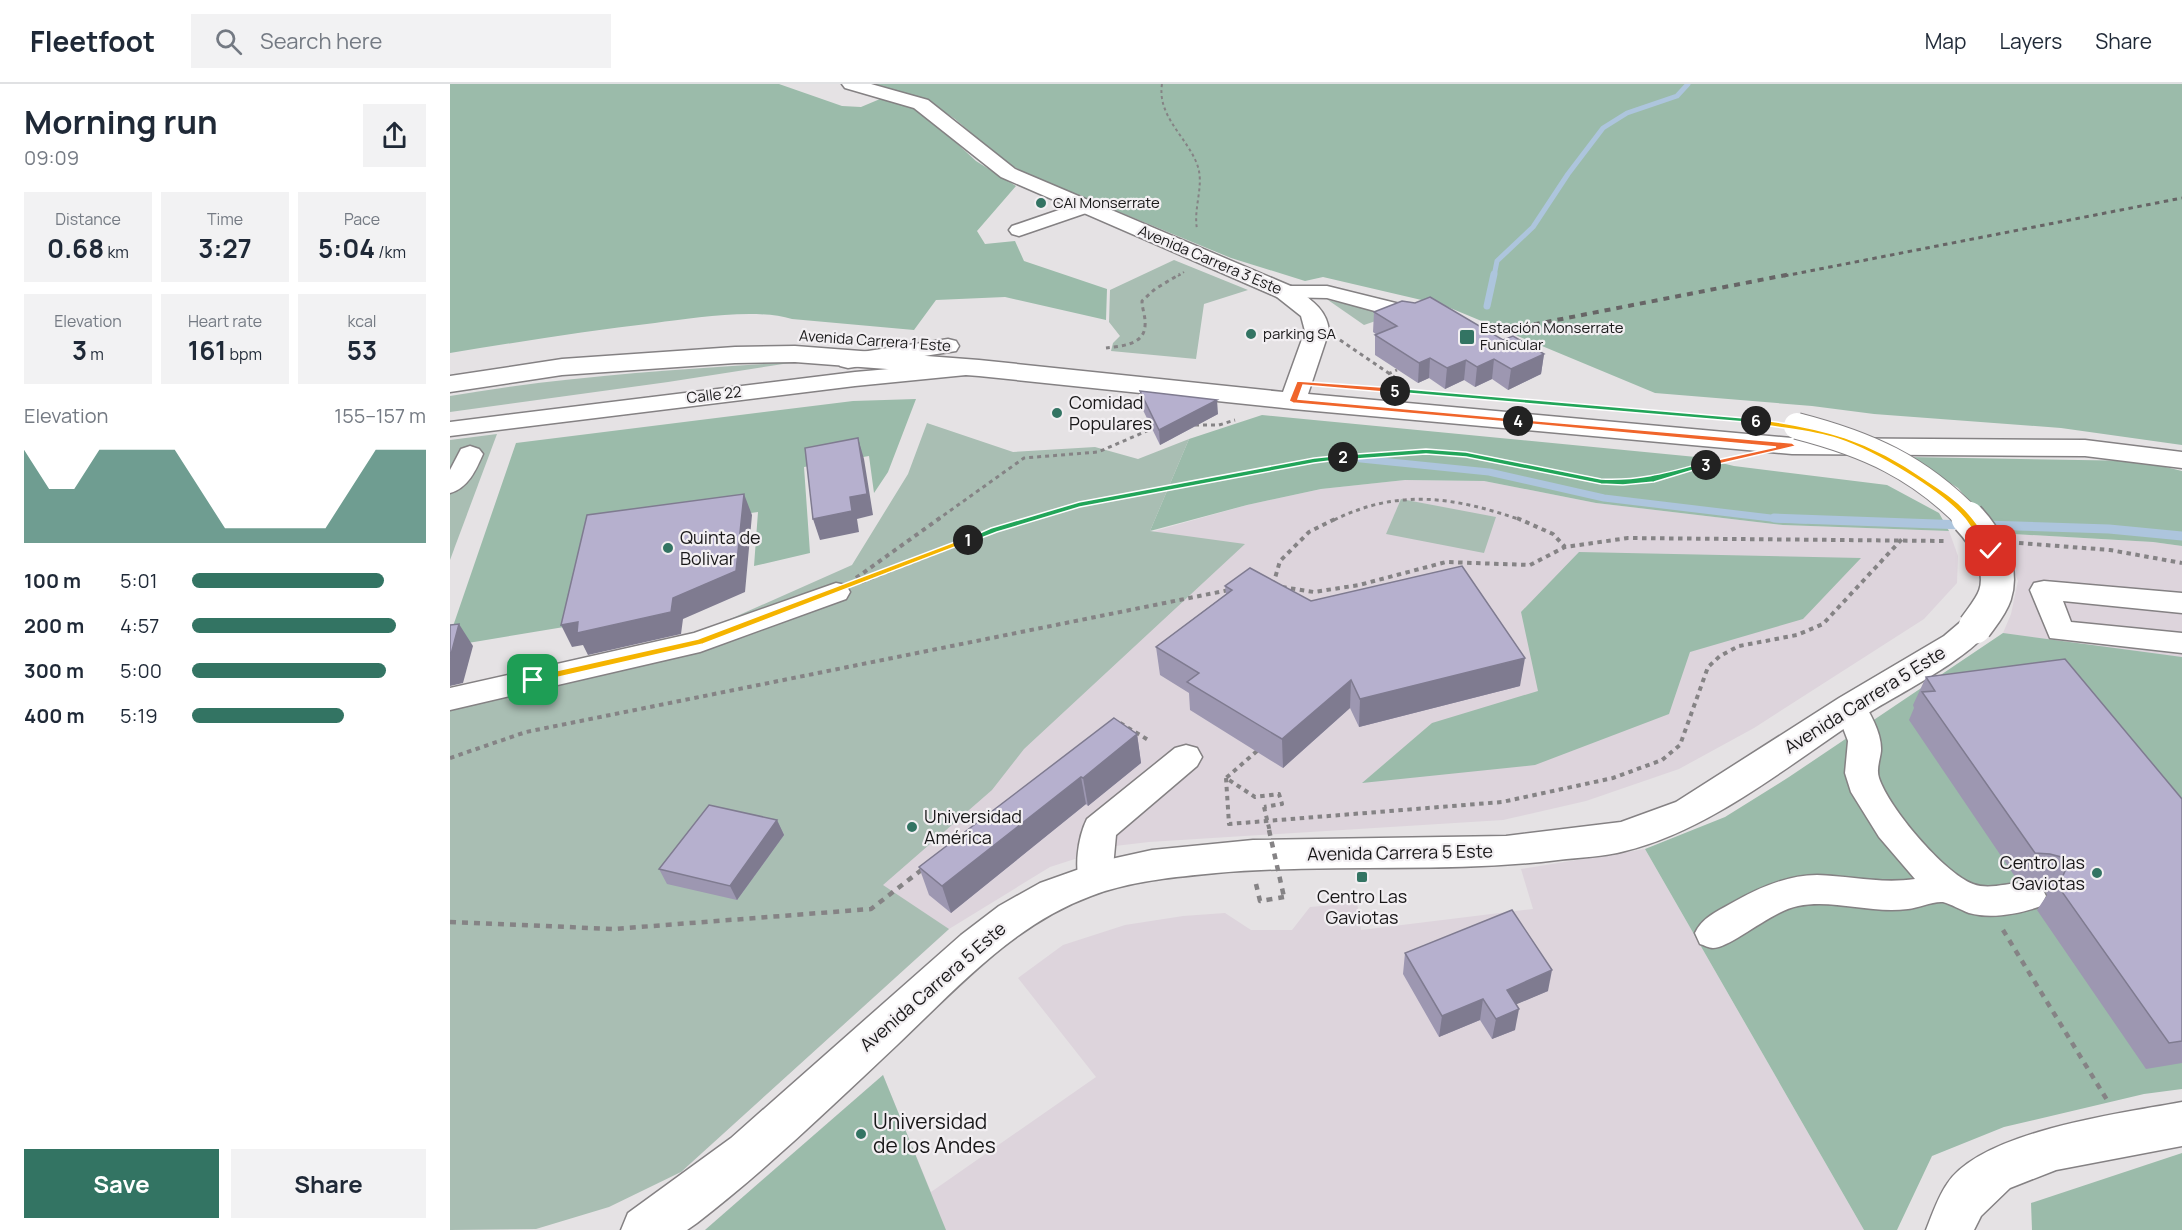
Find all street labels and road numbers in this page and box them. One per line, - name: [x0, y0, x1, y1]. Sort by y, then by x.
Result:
- street label: Avenida Carrera 3 Este: [1135, 220, 1286, 299]
- street label: Avenida Carrera 1 Este: [798, 325, 952, 356]
- street label: Calle 22: [685, 381, 742, 408]
- street label: Avenida Carrera 5 Este: [1779, 640, 1950, 759]
- street label: Avenida Carrera 5 Este: [1307, 838, 1493, 866]
- street label: Avenida Carrera 5 Este: [854, 916, 1010, 1056]

